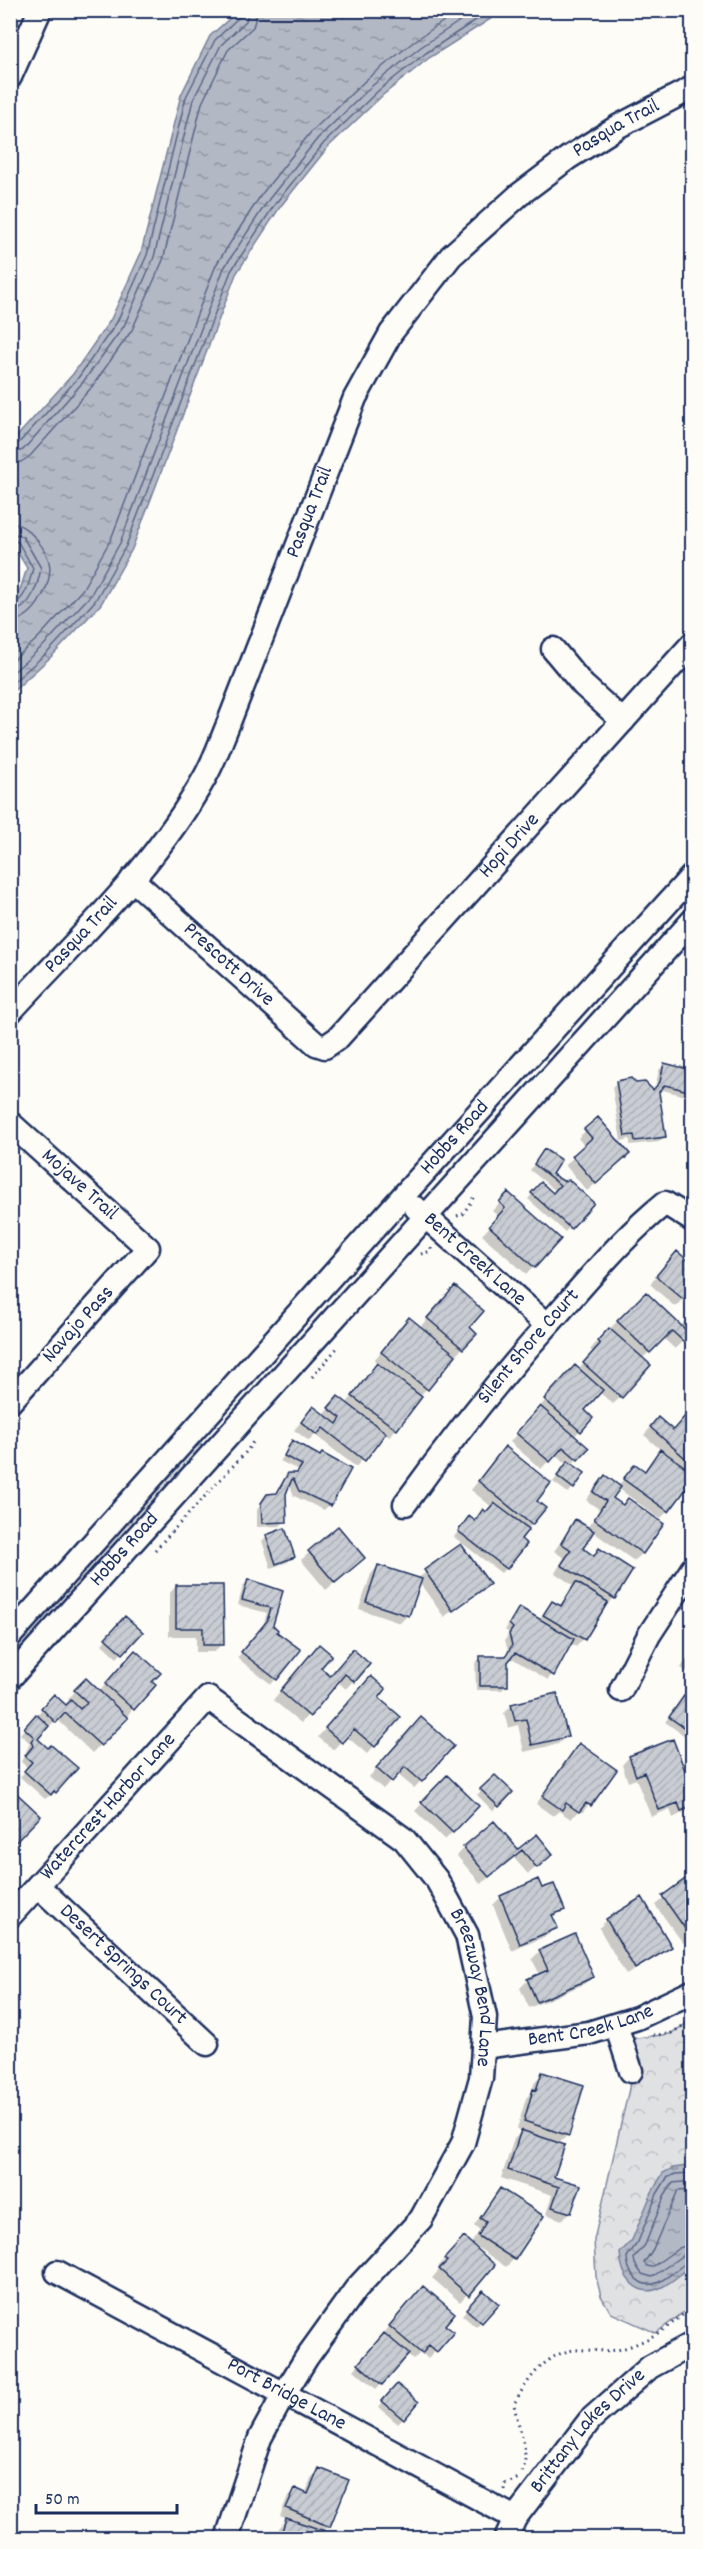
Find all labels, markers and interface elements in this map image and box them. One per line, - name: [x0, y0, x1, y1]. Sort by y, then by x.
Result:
- street label: Pasqua Trail: [567, 92, 665, 166]
- street label: Pasqua Trail: [279, 462, 342, 563]
- street label: Hopi Drive: [473, 807, 548, 886]
- street label: Pasqua Trail: [38, 890, 126, 981]
- street label: Prescott Drive: [176, 916, 281, 1014]
- street label: Hobbs Road: [414, 1094, 497, 1182]
- street label: Mojave Trail: [34, 1143, 124, 1228]
- street label: Bent Creek Lane: [416, 1206, 532, 1314]
- street label: Navajo Pass: [36, 1279, 122, 1371]
- street label: Silent Shore Court: [471, 1283, 588, 1412]
- street label: Hobbs Road: [83, 1506, 167, 1594]
- street label: Watercrest Harbor Lane: [34, 1727, 184, 1888]
- street label: Desert Springs Court: [52, 1898, 194, 2033]
- street label: Breezway Bend Lane: [440, 1903, 500, 2068]
- street label: Bent Creek Lane: [526, 1997, 659, 2056]
- street label: Port Bridge Lane: [221, 2351, 351, 2439]
- street label: Brittany Lakes Drive: [524, 2362, 653, 2500]
- scale bar: [36, 2477, 177, 2515]
- text: 50 m: [45, 2488, 80, 2513]

